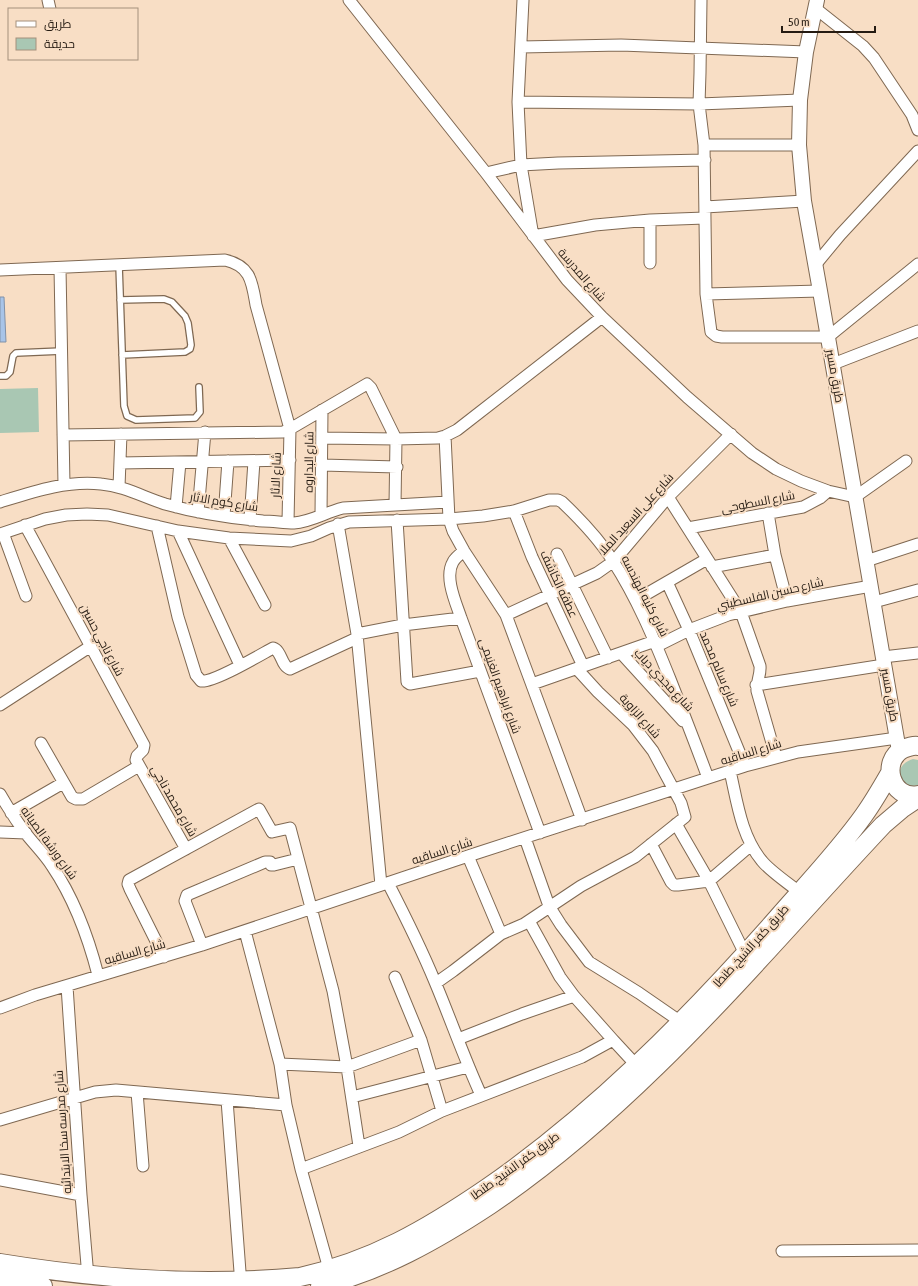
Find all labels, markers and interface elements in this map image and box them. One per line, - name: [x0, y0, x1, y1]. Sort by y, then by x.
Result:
- legend: [8, 8, 138, 60]
- scale bar: [782, 8, 875, 34]
- text: 50 m: [788, 15, 810, 29]
- text: طريق: [44, 17, 72, 31]
- text: حديقة: [44, 37, 75, 51]
- street label: شارع المدرسة: [554, 246, 609, 305]
- street label: طريق مسير: [823, 347, 847, 404]
- street label: شارع البداروه: [301, 431, 318, 493]
- street label: شارع الاثار: [268, 452, 285, 499]
- street label: شارع على السعيد الملا: [596, 470, 677, 558]
- street label: شارع السطوحى: [720, 488, 796, 517]
- street label: شارع كوم الاثار: [188, 490, 259, 515]
- street label: عطفه الكاشف: [537, 548, 581, 620]
- street label: شارع كليه الهندسه: [618, 553, 672, 640]
- street label: شارع حسين الفلسطيني: [715, 575, 826, 616]
- street label: شارع ناجي حسين: [75, 602, 127, 680]
- street label: شارع سالم محمد: [696, 629, 741, 709]
- street label: شارع ابراهيم الغنيمى: [475, 636, 524, 736]
- street label: شارع مجدي دياب: [629, 646, 697, 716]
- street label: طريق مسير: [878, 666, 902, 723]
- street label: شارع الزاوية: [616, 691, 664, 742]
- street label: شارع الساقيه: [719, 736, 784, 769]
- street label: شارع محمد ناجي: [145, 763, 200, 841]
- street label: شارع ورشة الصيانه: [17, 804, 80, 883]
- street label: شارع الساقيه: [410, 835, 475, 868]
- street label: طريق كفر الشيخ, طنطا: [710, 902, 793, 991]
- street label: شارع الساقيه: [103, 937, 168, 968]
- street label: شارع مدرسه سخا الابتدائيه: [52, 1070, 75, 1194]
- street label: طريق كفر الشيخ, طنطا: [468, 1129, 563, 1204]

